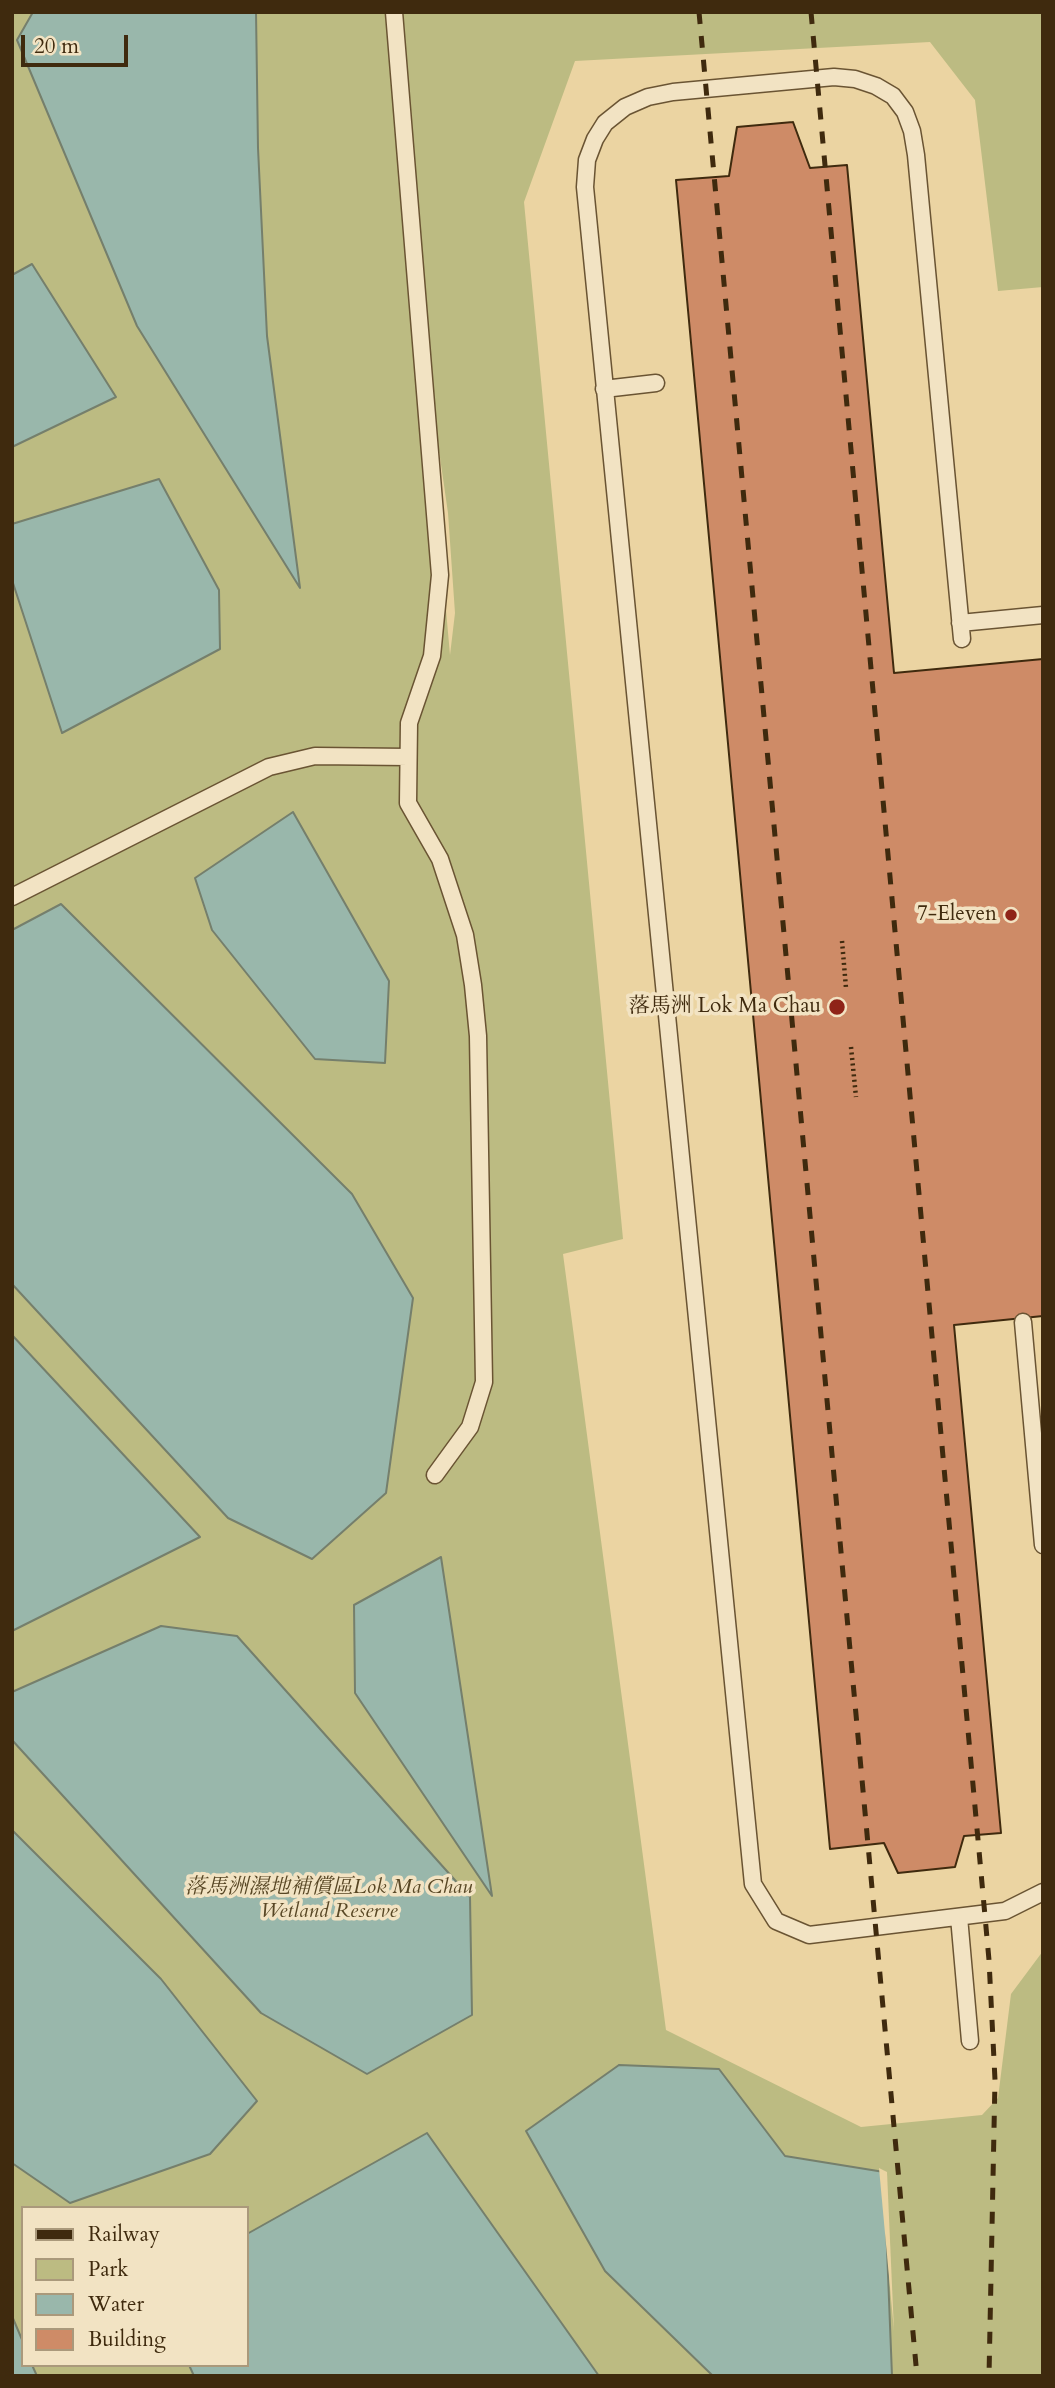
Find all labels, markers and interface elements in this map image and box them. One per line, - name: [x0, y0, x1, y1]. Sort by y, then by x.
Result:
- scale bar: [24, 21, 131, 65]
- text: 20 m: [34, 32, 79, 61]
- place label: 7-Eleven: [917, 902, 997, 928]
- marker: 7-Eleven: [1003, 907, 1019, 923]
- place label: 落馬洲 Lok Ma Chau: [629, 994, 821, 1020]
- marker: 落馬洲 Lok Ma Chau: [827, 997, 847, 1017]
- park label: 落馬洲濕地補償區Lok Ma Chau Wetland Reserve: [185, 1875, 473, 1925]
- legend: [21, 2206, 248, 2367]
- text: Railway: [88, 2220, 160, 2249]
- text: Park: [88, 2255, 128, 2284]
- text: Water: [88, 2290, 144, 2319]
- text: Building: [88, 2325, 166, 2354]

